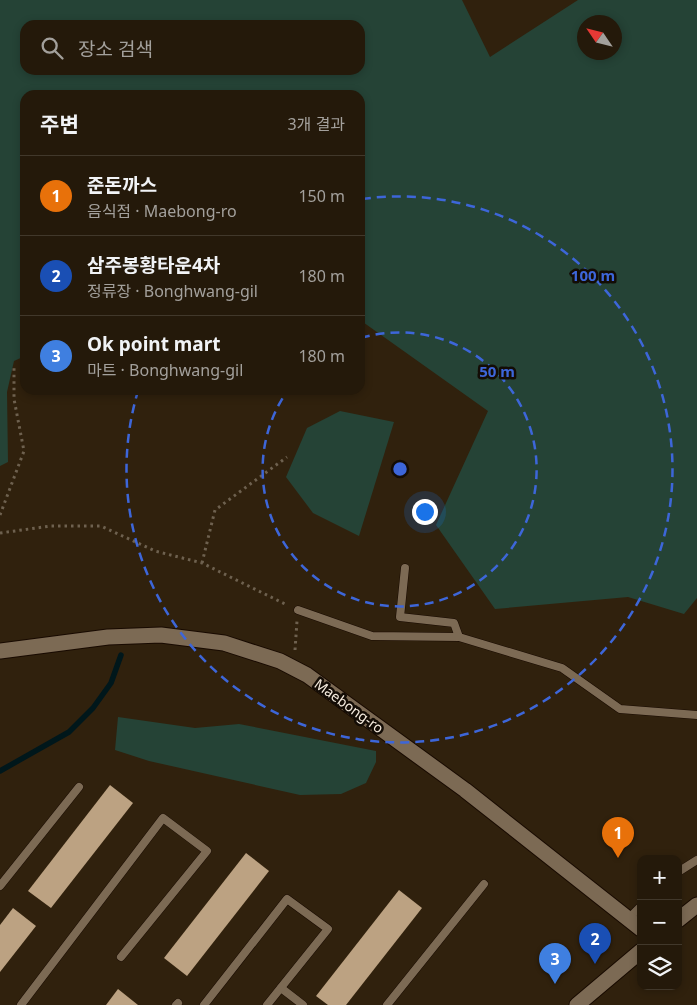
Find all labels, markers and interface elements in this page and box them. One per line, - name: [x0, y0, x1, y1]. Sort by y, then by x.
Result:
- north arrow: [577, 15, 622, 60]
- search box: [20, 20, 365, 75]
- icon: search: [38, 34, 66, 62]
- text: 장소 검색: [78, 36, 153, 62]
- text: 주변: [40, 110, 79, 138]
- text: 3개 결과: [288, 113, 345, 135]
- text: 준돈까스: [87, 172, 157, 198]
- text: 1: [51, 185, 61, 207]
- text: 150 m: [298, 185, 345, 207]
- text: 음식점 · Maebong-ro: [87, 200, 237, 222]
- text: 삼주봉황타운4차: [87, 252, 220, 278]
- text: 2: [51, 265, 61, 287]
- text: 180 m: [298, 265, 345, 287]
- text: 100 m: [571, 265, 615, 285]
- text: 정류장 · Bonghwang-gil: [87, 280, 258, 302]
- text: Ok point mart: [87, 331, 221, 357]
- text: 3: [51, 345, 61, 367]
- text: 180 m: [298, 345, 345, 367]
- text: 마트 · Bonghwang-gil: [87, 359, 243, 381]
- text: 50 m: [479, 361, 515, 381]
- centre of rings: [391, 460, 409, 478]
- your location: [412, 499, 438, 525]
- street label: Maebong-ro: [311, 674, 388, 737]
- pin: 1: [602, 817, 634, 858]
- map controls: [637, 855, 682, 990]
- button: +: [637, 855, 682, 900]
- button: −: [637, 900, 682, 945]
- pin: 2: [579, 923, 611, 964]
- pin: 3: [539, 943, 571, 984]
- button: layers: [637, 945, 682, 990]

